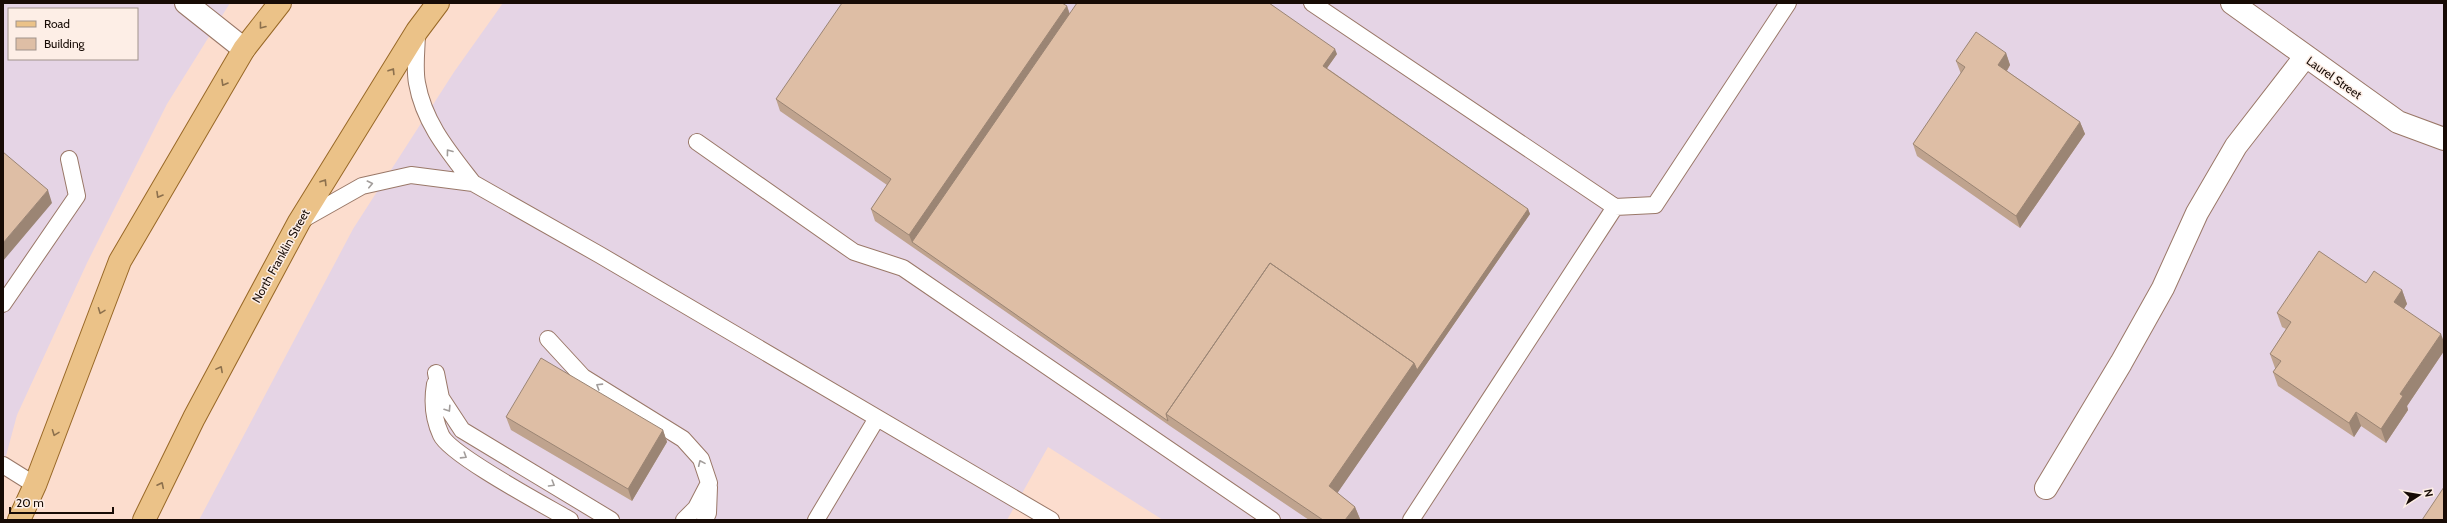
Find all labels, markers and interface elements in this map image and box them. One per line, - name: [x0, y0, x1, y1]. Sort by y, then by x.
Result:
- legend: [8, 8, 138, 60]
- text: Road: [44, 16, 70, 31]
- one-way arrow: [260, 22, 267, 29]
- text: Building: [44, 36, 86, 51]
- street label: Laurel Street: [2304, 53, 2365, 102]
- one-way arrow: [387, 68, 394, 75]
- one-way arrow: [222, 79, 229, 86]
- one-way arrow: [447, 150, 454, 157]
- one-way arrow: [319, 179, 326, 186]
- one-way arrow: [367, 181, 373, 189]
- one-way arrow: [156, 191, 163, 198]
- street label: North Franklin Street: [249, 206, 313, 305]
- one-way arrow: [98, 308, 106, 315]
- one-way arrow: [216, 366, 223, 374]
- one-way arrow: [596, 384, 603, 391]
- one-way arrow: [443, 405, 451, 412]
- one-way arrow: [52, 429, 60, 436]
- one-way arrow: [460, 452, 467, 459]
- one-way arrow: [698, 459, 706, 466]
- north arrow: [2399, 475, 2439, 515]
- one-way arrow: [548, 480, 555, 487]
- one-way arrow: [156, 482, 164, 489]
- text: N: [2421, 488, 2436, 498]
- scale bar: [10, 489, 113, 515]
- text: 20 m: [16, 495, 44, 510]

